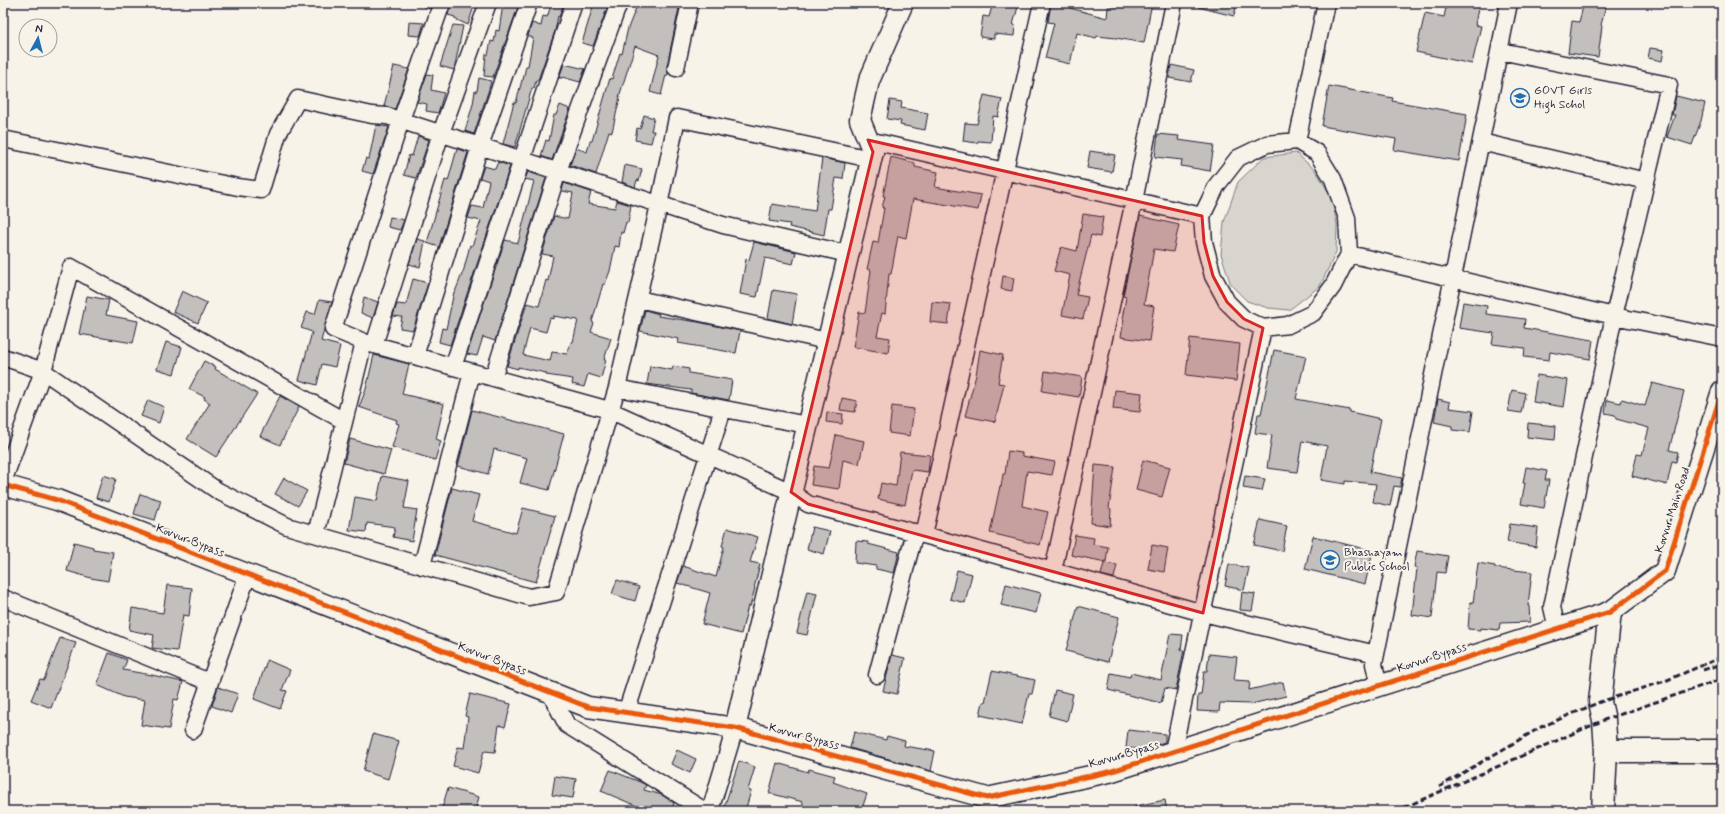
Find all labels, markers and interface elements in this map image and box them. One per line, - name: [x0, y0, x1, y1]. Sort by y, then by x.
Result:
- north arrow: [18, 18, 58, 58]
- text: N: [35, 22, 44, 36]
- place label: GOVT Girls High Schol: [1534, 83, 1593, 114]
- school or university icon: GOVT Girls High Schol: [1509, 87, 1531, 109]
- street label: Kovvur Main Road: [1652, 465, 1694, 555]
- street label: Kovvur Bypass: [153, 521, 227, 562]
- place label: Bhashayam Public School: [1344, 545, 1410, 575]
- school or university icon: Bhashayam Public School: [1319, 549, 1341, 571]
- street label: Kovvur Bypass: [455, 639, 529, 680]
- street label: Kovvur Bypass: [1395, 639, 1470, 677]
- street label: Kovvur Bypass: [767, 720, 842, 754]
- street label: Kovvur Bypass: [1087, 737, 1162, 773]

